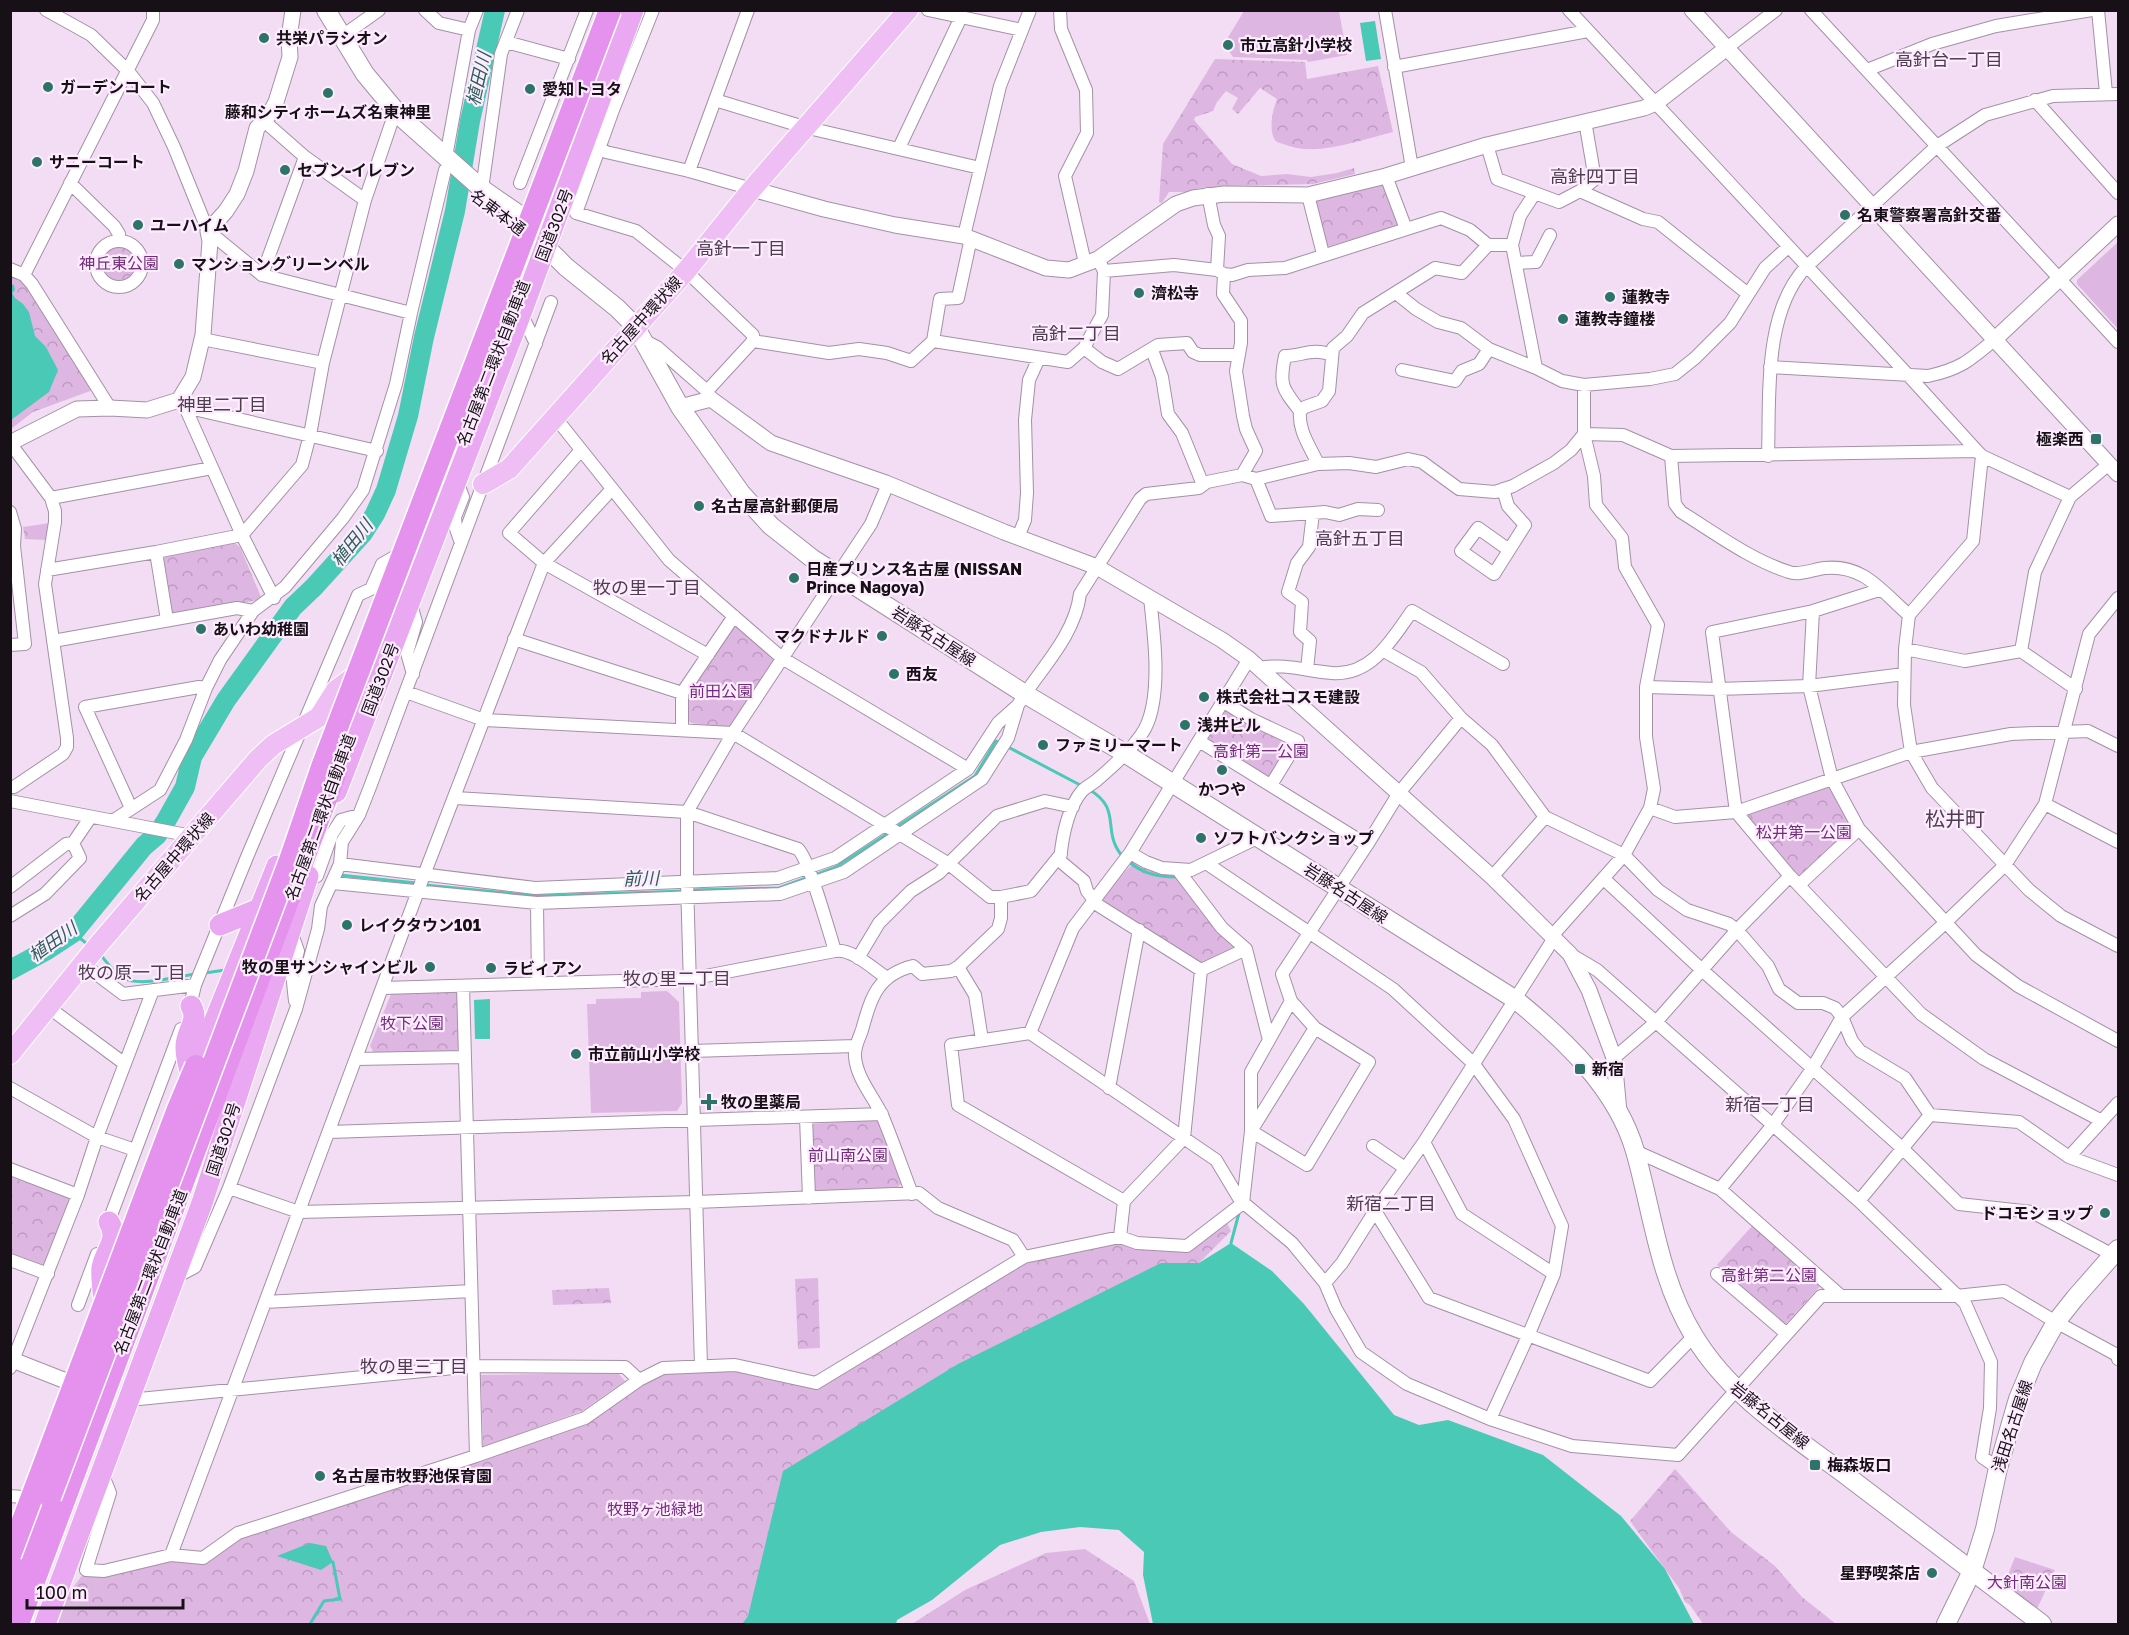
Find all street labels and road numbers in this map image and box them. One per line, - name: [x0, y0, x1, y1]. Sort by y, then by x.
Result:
- street label: 名東本通: [466, 185, 530, 239]
- street label: 国道302号: [531, 186, 577, 264]
- street label: 名古屋中環状線: [596, 272, 686, 368]
- street label: 名古屋第二環状自動車道: [452, 277, 534, 449]
- street label: 岩藤名古屋線: [888, 601, 980, 671]
- street label: 国道302号: [357, 640, 403, 718]
- street label: 名古屋第二環状自動車道: [281, 731, 359, 903]
- street label: 名古屋中環状線: [130, 808, 218, 906]
- street label: 岩藤名古屋線: [1300, 858, 1392, 928]
- street label: 国道302号: [202, 1100, 244, 1178]
- street label: 名古屋第二環状自動車道: [109, 1186, 191, 1358]
- street label: 岩藤名古屋線: [1726, 1377, 1814, 1453]
- street label: 浅田名古屋線: [1988, 1377, 2036, 1475]

